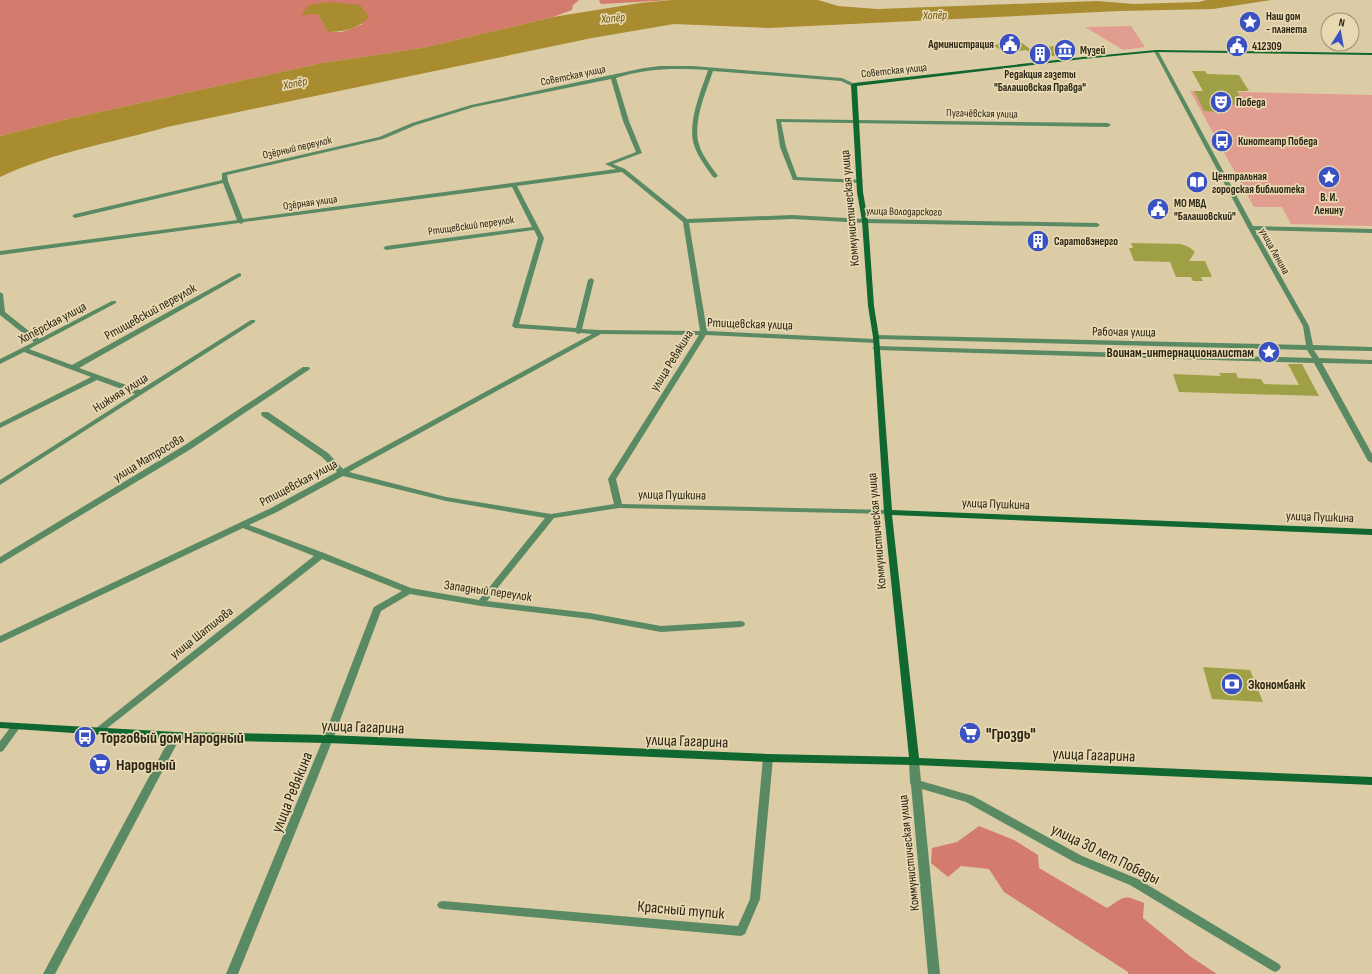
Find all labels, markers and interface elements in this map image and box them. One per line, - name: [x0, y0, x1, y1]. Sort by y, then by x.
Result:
- water label: Хопёр: [922, 8, 947, 23]
- place icon: Наш дом - планета: [1237, 9, 1263, 35]
- water label: Хопёр: [599, 10, 626, 27]
- place label: Наш дом - планета: [1266, 10, 1308, 36]
- north arrow: [1320, 12, 1360, 52]
- text: N: [1338, 16, 1346, 30]
- public building icon: Администрация: [997, 31, 1023, 57]
- public building icon: 412309: [1224, 33, 1250, 59]
- museum icon: Музей: [1052, 37, 1078, 63]
- place label: Администрация: [927, 38, 994, 51]
- place label: 412309: [1252, 40, 1282, 53]
- building icon: Редакция газеты "Балашовская Правда": [1027, 41, 1053, 67]
- place label: Музей: [1080, 44, 1105, 57]
- street label: Советская улица: [860, 61, 928, 80]
- street label: Советская улица: [539, 62, 607, 89]
- place label: Редакция газеты "Балашовская Правда": [994, 68, 1086, 94]
- water label: Хопёр: [281, 74, 309, 94]
- theatre icon: Победа: [1208, 89, 1234, 115]
- place label: Победа: [1236, 96, 1266, 109]
- street label: Пугачёвская улица: [946, 106, 1018, 121]
- bus stop icon: Кинотеатр Победа: [1209, 128, 1235, 154]
- street label: Озёрный переулок: [261, 133, 334, 162]
- place label: Кинотеатр Победа: [1238, 135, 1318, 148]
- street label: Коммунистическая улица: [837, 149, 863, 267]
- place icon: В. И. Ленину: [1316, 164, 1342, 190]
- library icon: Центральная городская библиотека: [1184, 169, 1210, 195]
- place label: Центральная городская библиотека: [1212, 170, 1305, 196]
- place label: В. И. Ленину: [1314, 191, 1344, 217]
- street label: Озёрная улица: [282, 192, 338, 213]
- public building icon: МО МВД "Балашовский": [1145, 196, 1171, 222]
- place label: МО МВД "Балашовский": [1174, 197, 1236, 223]
- street label: улица Володарского: [866, 204, 943, 219]
- street label: Ртищевский переулок: [427, 213, 516, 238]
- street label: улица Ленина: [1257, 226, 1292, 276]
- building icon: Саратовэнерго: [1025, 228, 1051, 254]
- place label: Саратовэнерго: [1054, 235, 1118, 248]
- street label: Ртищевский переулок: [102, 280, 199, 344]
- street label: Хопёрская улица: [15, 298, 89, 348]
- street label: Ртищевская улица: [707, 315, 793, 333]
- street label: Рабочая улица: [1092, 323, 1156, 341]
- street label: улица Ревякина: [647, 327, 697, 394]
- place icon: Воинам-интернационалистам: [1256, 339, 1282, 365]
- place label: Воинам-интернационалистам: [1107, 345, 1254, 361]
- street label: Нижняя улица: [90, 370, 151, 416]
- street label: улица Матросова: [110, 430, 187, 485]
- street label: Ртищевская улица: [257, 456, 340, 510]
- street label: Коммунистическая улица: [864, 472, 890, 590]
- street label: улица Пушкина: [638, 486, 706, 504]
- street label: улица Пушкина: [962, 495, 1030, 513]
- street label: улица Пушкина: [1286, 508, 1354, 526]
- street label: Западный переулок: [443, 577, 533, 605]
- street label: улица Шатилова: [167, 603, 236, 662]
- bank icon: Экономбанк: [1219, 671, 1245, 697]
- place label: Экономбанк: [1248, 677, 1306, 693]
- street label: улица Гагарина: [321, 717, 405, 738]
- supermarket icon: "Гроздь": [957, 720, 983, 746]
- bus stop icon: Торговый дом Народный: [72, 724, 98, 750]
- place label: "Гроздь": [986, 725, 1036, 744]
- place label: Торговый дом Народный: [100, 729, 244, 748]
- street label: улица Гагарина: [645, 731, 729, 752]
- street label: улица Гагарина: [1052, 745, 1136, 766]
- street label: улица Ревякина: [268, 749, 317, 836]
- supermarket icon: Народный: [87, 751, 113, 777]
- place label: Народный: [116, 756, 176, 775]
- street label: Коммунистическая улица: [895, 794, 923, 912]
- street label: улица 30 лет Победы: [1048, 820, 1163, 889]
- street label: Красный тупик: [637, 897, 726, 924]

